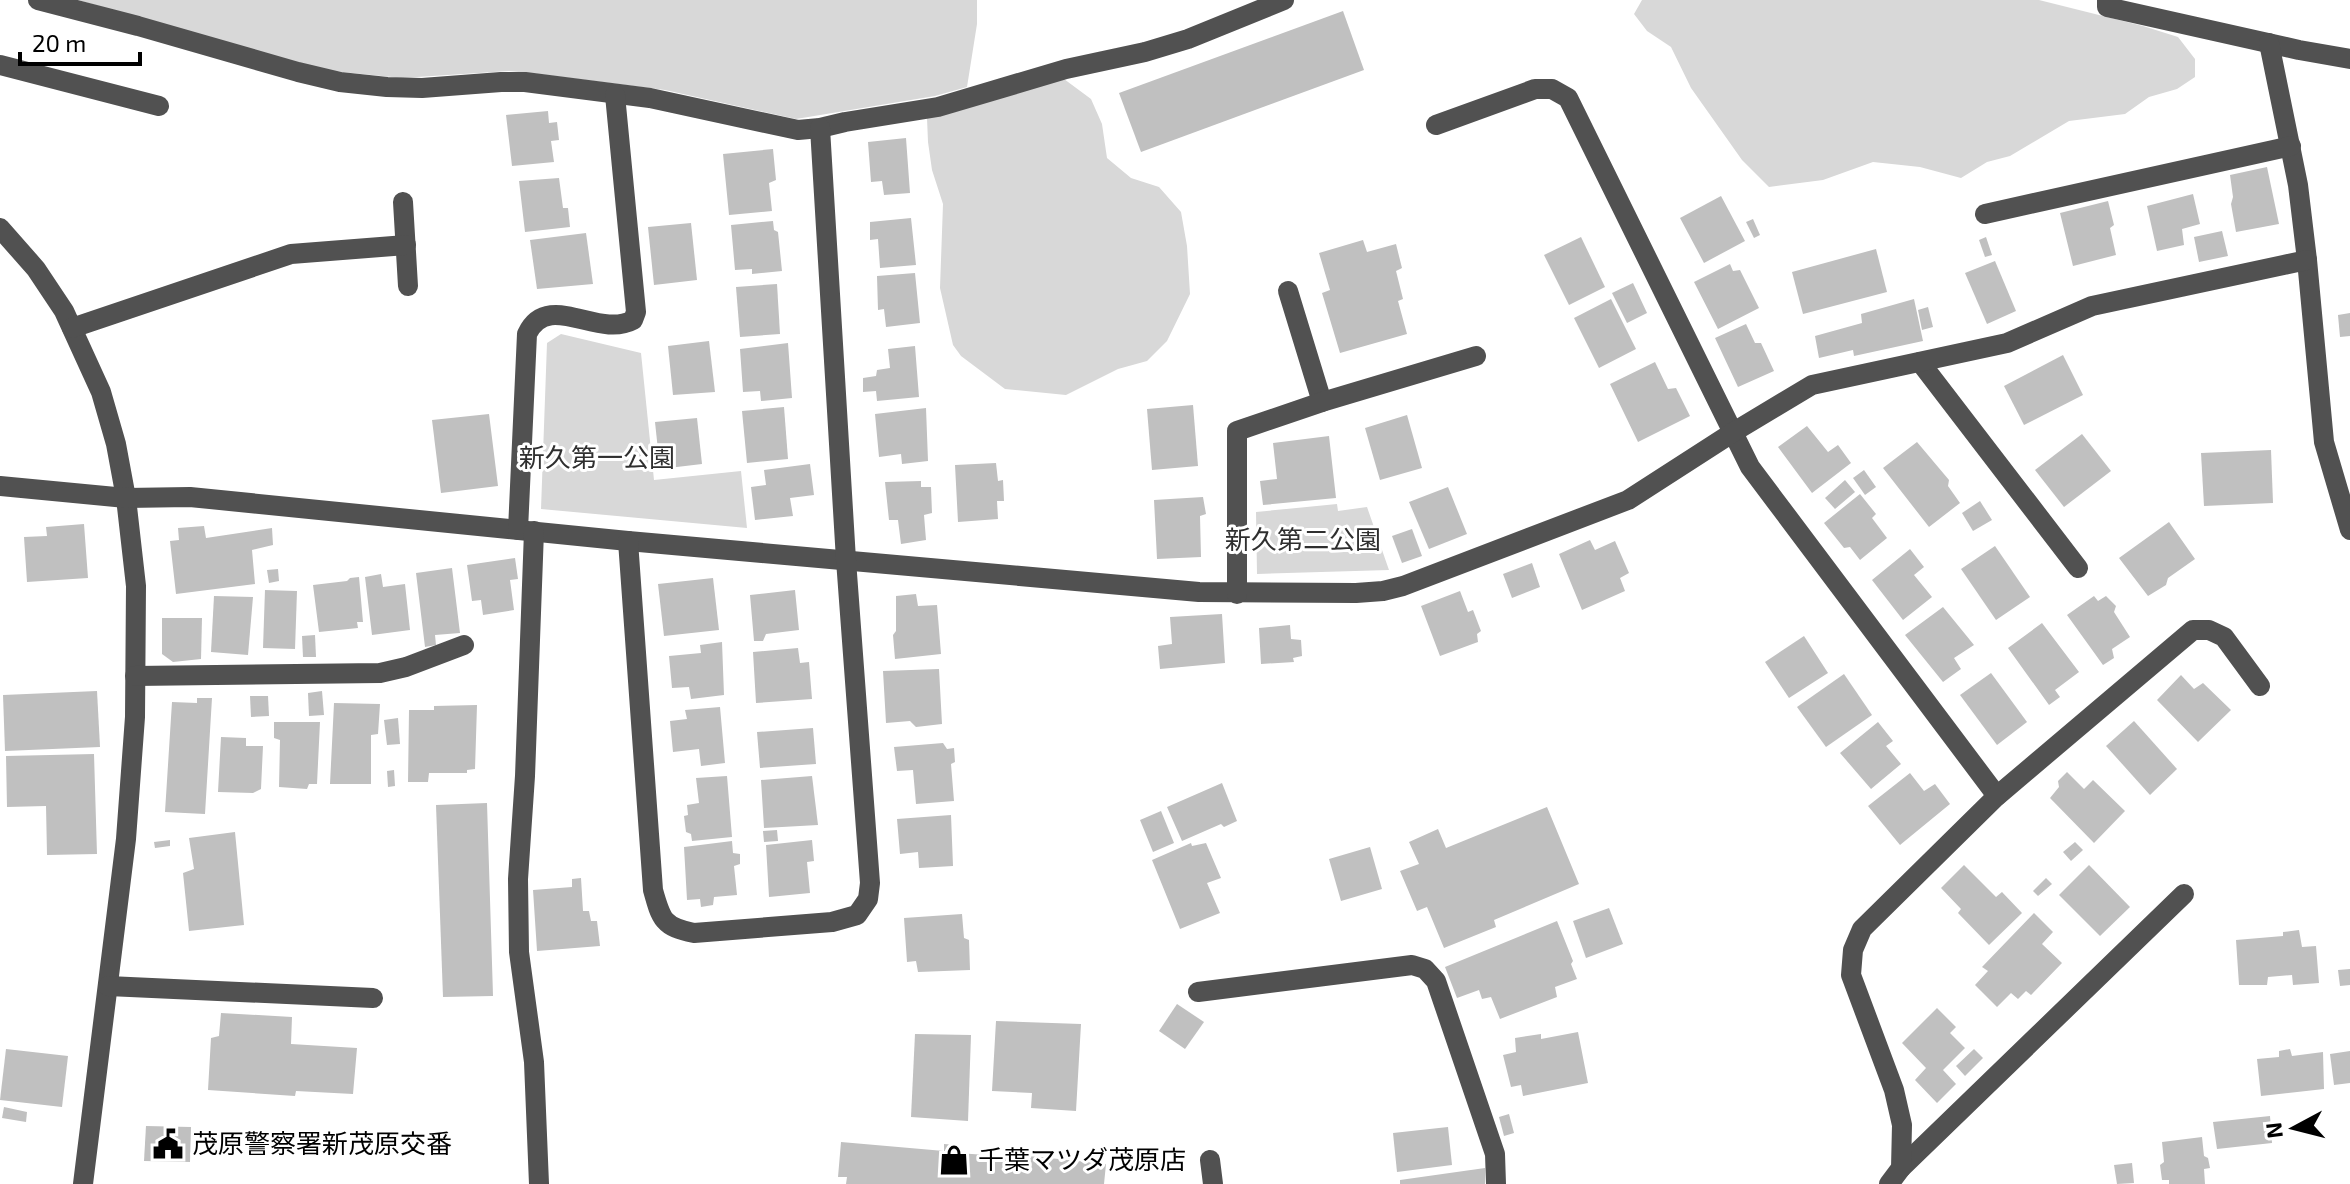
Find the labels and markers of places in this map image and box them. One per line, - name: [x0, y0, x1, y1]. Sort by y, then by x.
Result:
- public building icon: 茂原警察署新茂原交番: [151, 1127, 185, 1161]
- place label: 茂原警察署新茂原交番: [192, 1127, 452, 1158]
- shop icon: 千葉マツダ茂原店: [937, 1143, 971, 1177]
- place label: 千葉マツダ茂原店: [978, 1143, 1186, 1174]

